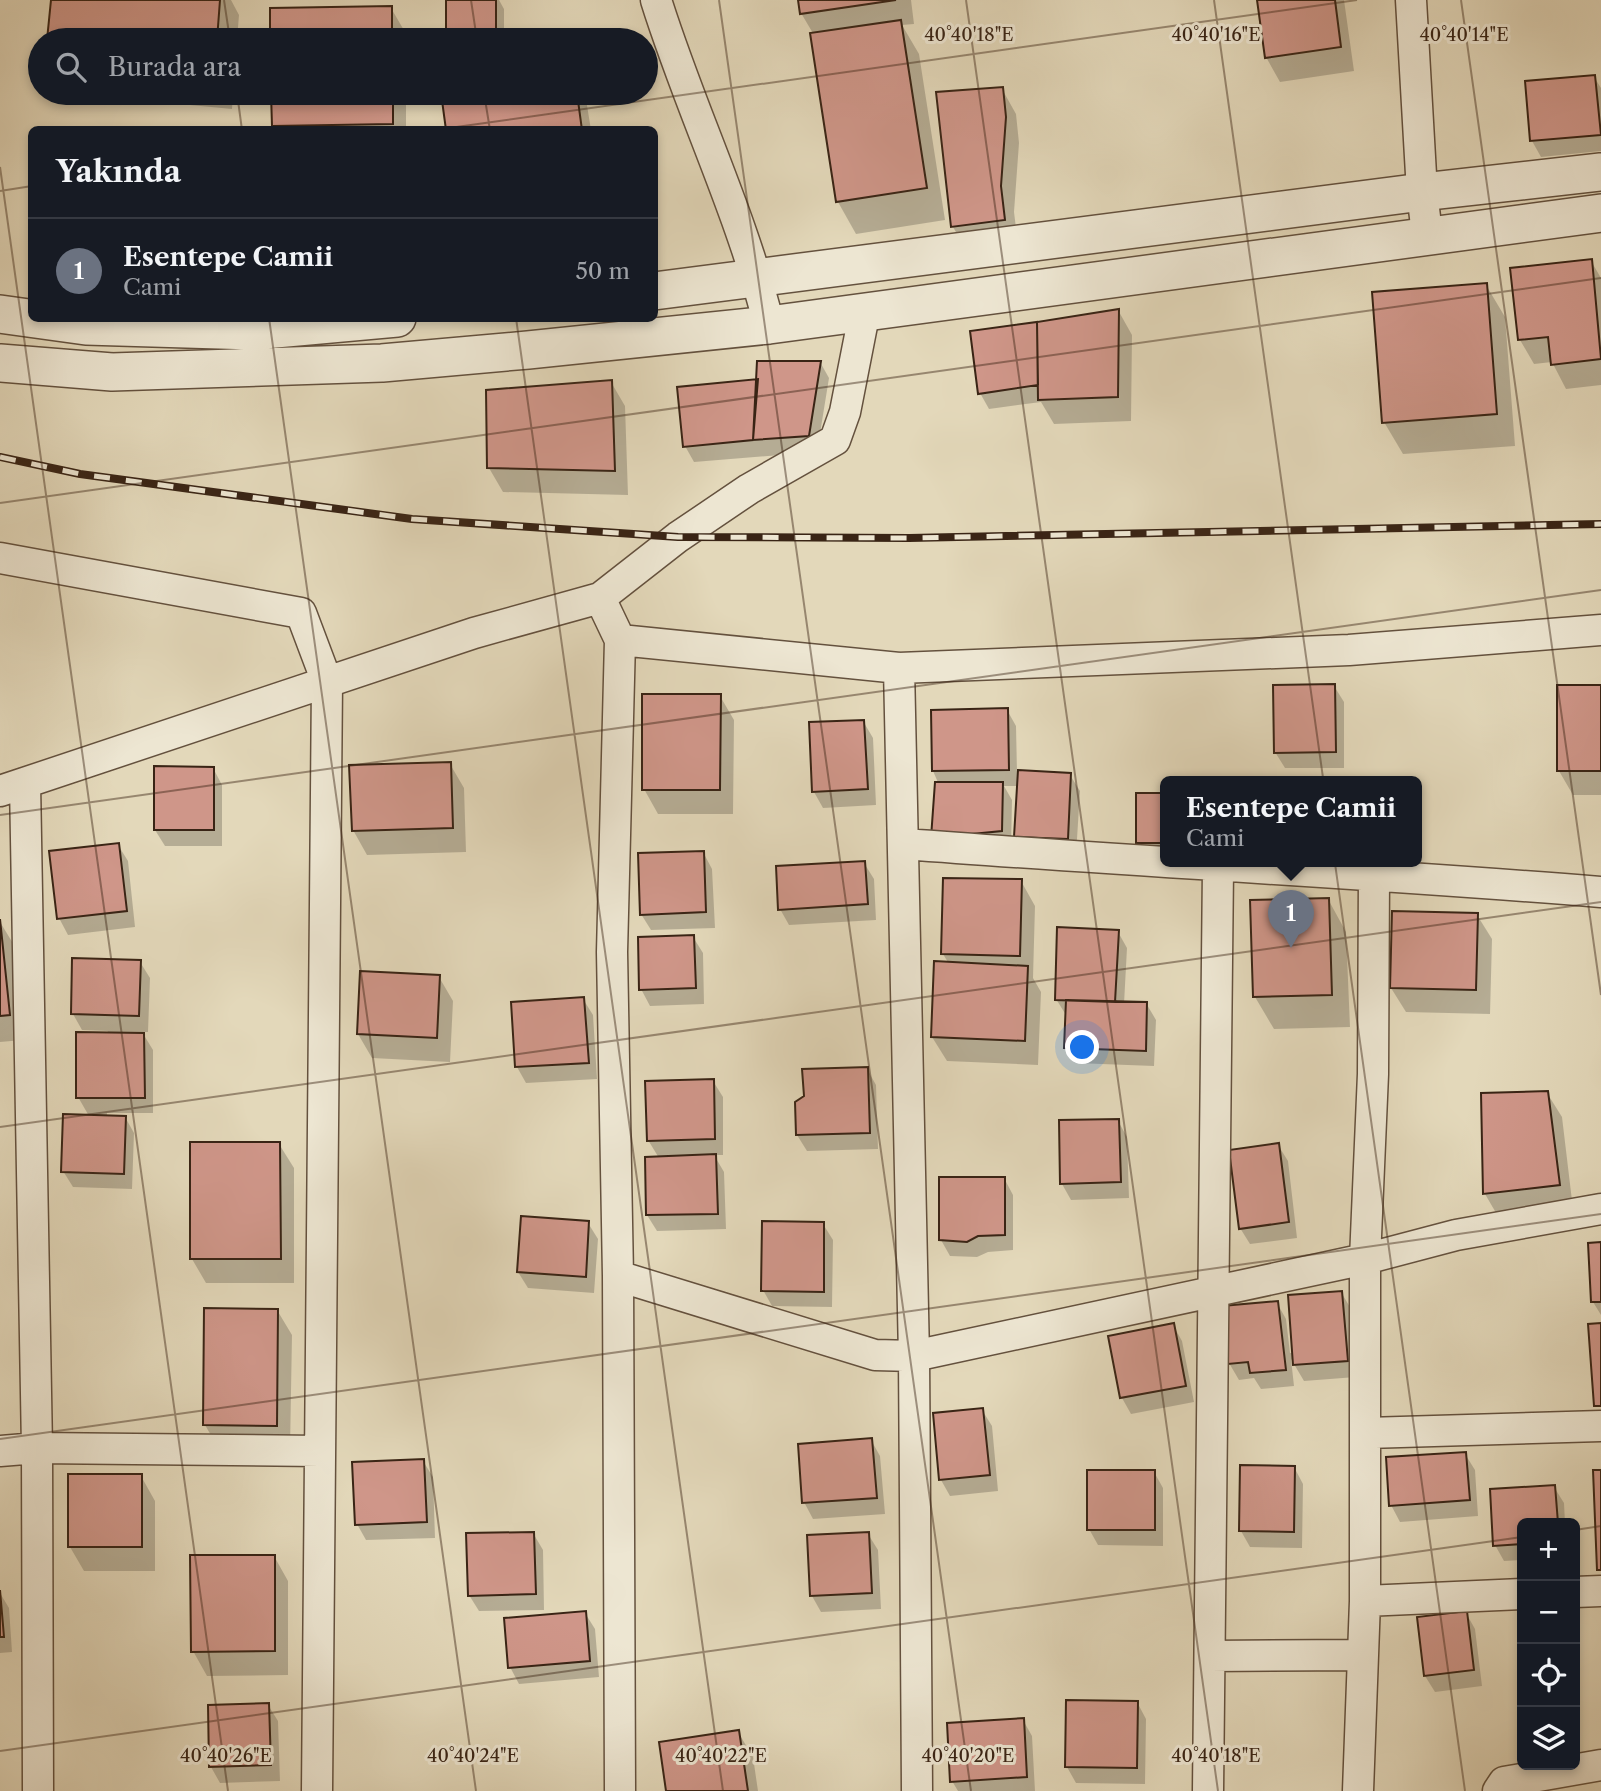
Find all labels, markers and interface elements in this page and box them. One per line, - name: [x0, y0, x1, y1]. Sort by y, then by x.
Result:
- text: 40°40'18"E: [924, 24, 1014, 46]
- text: 40°40'16"E: [1171, 24, 1261, 46]
- text: 40°40'14"E: [1419, 24, 1509, 46]
- search box: [28, 28, 658, 105]
- icon: search: [52, 48, 90, 86]
- text: Burada ara: [108, 51, 241, 83]
- text: Yakında: [56, 153, 181, 190]
- text: Esentepe Camii: [123, 241, 333, 273]
- text: 1: [74, 257, 84, 285]
- text: 50 m: [575, 257, 630, 285]
- text: Cami: [123, 273, 181, 301]
- popup: [1160, 776, 1422, 867]
- text: Esentepe Camii: [1186, 792, 1396, 824]
- text: Cami: [1186, 824, 1244, 852]
- pin: 1: [1268, 890, 1314, 948]
- your location: [1065, 1030, 1099, 1064]
- map controls: [1517, 1518, 1580, 1770]
- button: +: [1517, 1518, 1580, 1581]
- button: −: [1517, 1581, 1580, 1644]
- button: locate: [1517, 1644, 1580, 1707]
- button: layers: [1517, 1707, 1580, 1770]
- text: 40°40'26"E: [180, 1745, 272, 1767]
- text: 40°40'24"E: [427, 1745, 519, 1767]
- text: 40°40'22"E: [675, 1745, 767, 1767]
- text: 40°40'20"E: [921, 1745, 1015, 1767]
- text: 40°40'18"E: [1171, 1745, 1261, 1767]

